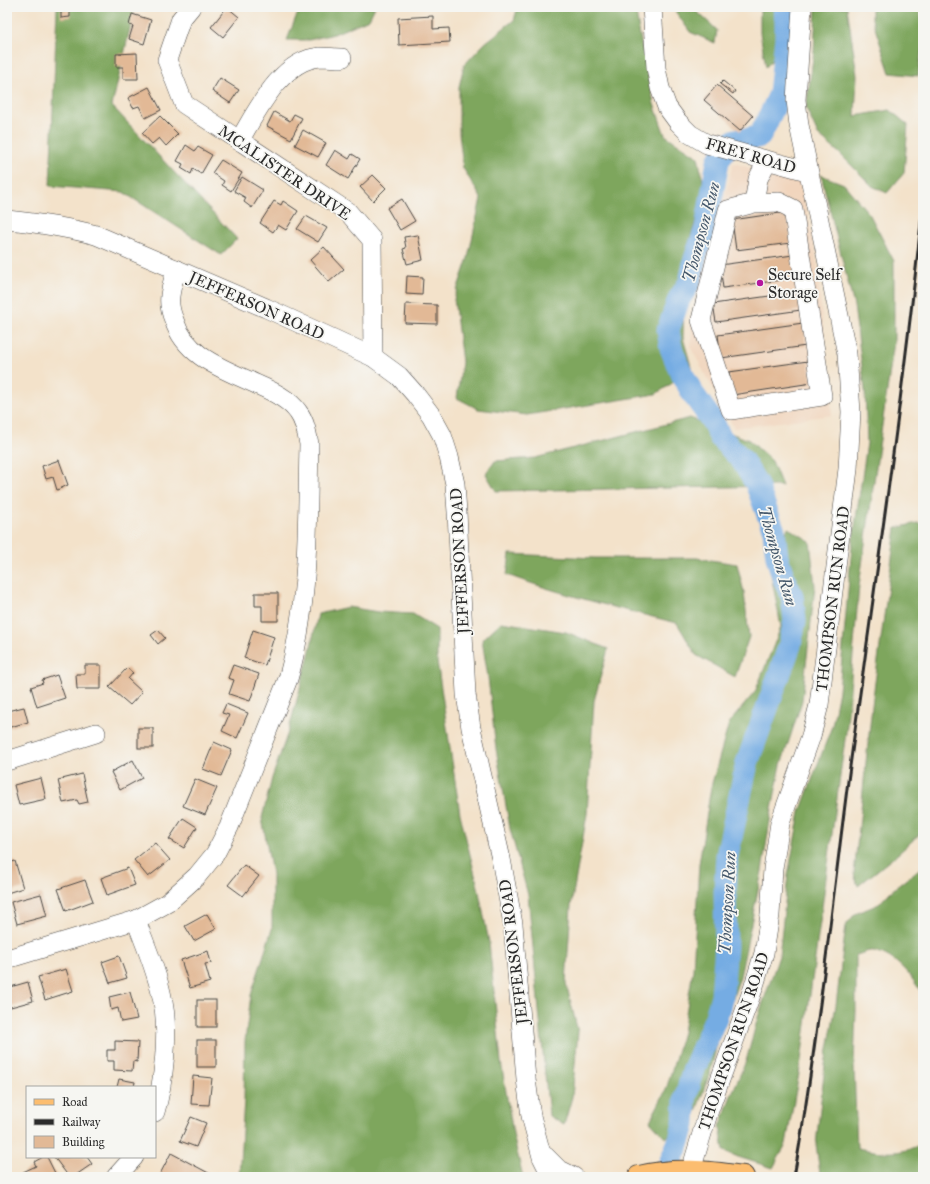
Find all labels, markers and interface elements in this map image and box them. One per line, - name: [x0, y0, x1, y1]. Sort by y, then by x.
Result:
- street label: MCALISTER DRIVE: [215, 121, 355, 224]
- street label: FREY ROAD: [704, 134, 798, 177]
- water label: Thompson Run: [678, 180, 725, 285]
- place label: Secure Self Storage: [768, 265, 843, 303]
- street label: JEFFERSON ROAD: [184, 266, 327, 345]
- marker: Secure Self Storage: [755, 278, 765, 288]
- street label: JEFFERSON ROAD: [446, 487, 474, 636]
- water label: Thompson Run: [753, 504, 802, 609]
- street label: THOMPSON RUN ROAD: [812, 505, 853, 693]
- water label: Thompson Run: [714, 851, 741, 955]
- street label: JEFFERSON ROAD: [495, 878, 533, 1028]
- street label: THOMPSON RUN ROAD: [694, 950, 773, 1133]
- legend: [26, 1086, 156, 1158]
- text: Road: [62, 1095, 88, 1109]
- text: Railway: [62, 1115, 101, 1129]
- text: Building: [62, 1135, 105, 1150]

